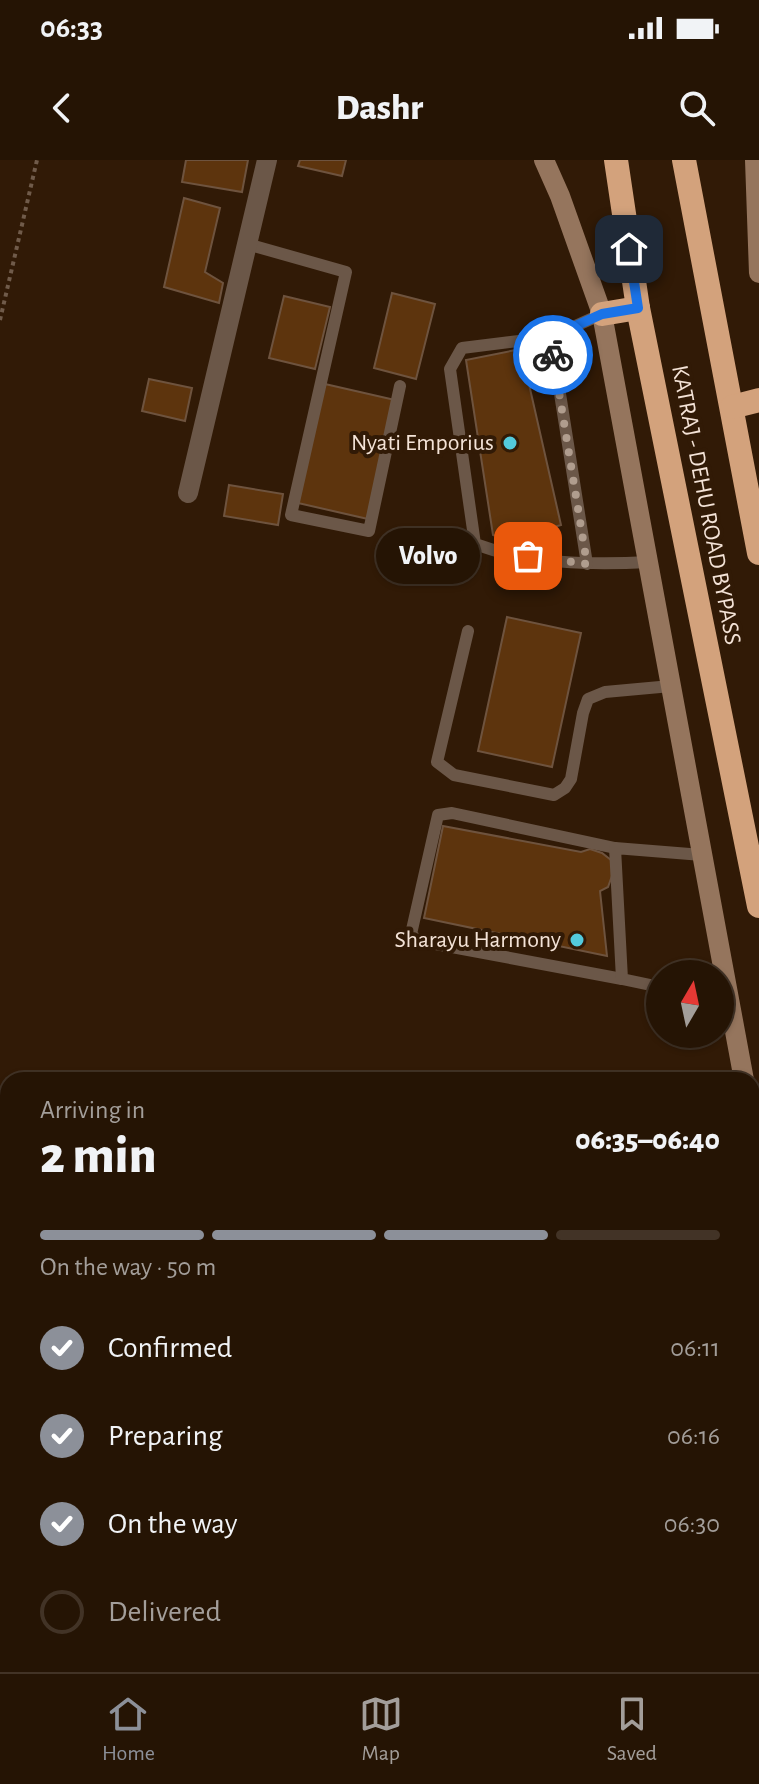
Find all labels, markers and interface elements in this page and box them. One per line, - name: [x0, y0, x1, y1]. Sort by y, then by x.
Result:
- text: 06:33: [40, 13, 103, 43]
- icon: back: [40, 86, 84, 130]
- icon: search: [675, 86, 719, 130]
- text: Dashr: [336, 90, 423, 126]
- pin: [595, 215, 663, 283]
- icon: home: [607, 227, 651, 271]
- courier: [513, 315, 593, 395]
- icon: bike: [531, 333, 575, 377]
- street label: KATRAJ - DEHU ROAD BYPASS: [667, 363, 745, 647]
- place label: Nyati Emporius: [351, 431, 494, 455]
- marker: Nyati Emporius: [501, 434, 519, 452]
- pin: [494, 522, 562, 590]
- callout: Volvo: [376, 528, 480, 584]
- icon: bag: [506, 534, 550, 578]
- text: Volvo: [399, 543, 457, 569]
- place label: Sharayu Harmony: [394, 928, 561, 952]
- marker: Sharayu Harmony: [568, 931, 586, 949]
- north arrow: [646, 960, 734, 1048]
- map controls: [646, 960, 734, 1048]
- text: Arriving in: [40, 1097, 145, 1123]
- text: 06:35–06:40: [575, 1125, 720, 1155]
- text: 2 min: [40, 1130, 156, 1182]
- text: On the way · 50 m: [40, 1254, 216, 1280]
- icon: check: [40, 1326, 84, 1370]
- text: Confirmed: [108, 1333, 232, 1363]
- text: 06:11: [670, 1335, 720, 1361]
- icon: check: [40, 1414, 84, 1458]
- text: Preparing: [108, 1421, 223, 1451]
- text: 06:16: [667, 1423, 720, 1449]
- icon: check: [40, 1502, 84, 1546]
- text: On the way: [108, 1509, 237, 1539]
- text: 06:30: [664, 1511, 720, 1537]
- text: Delivered: [108, 1597, 221, 1627]
- tab: Home: [102, 1692, 155, 1766]
- tab: Map: [359, 1692, 403, 1766]
- tab: Saved: [607, 1692, 657, 1766]

